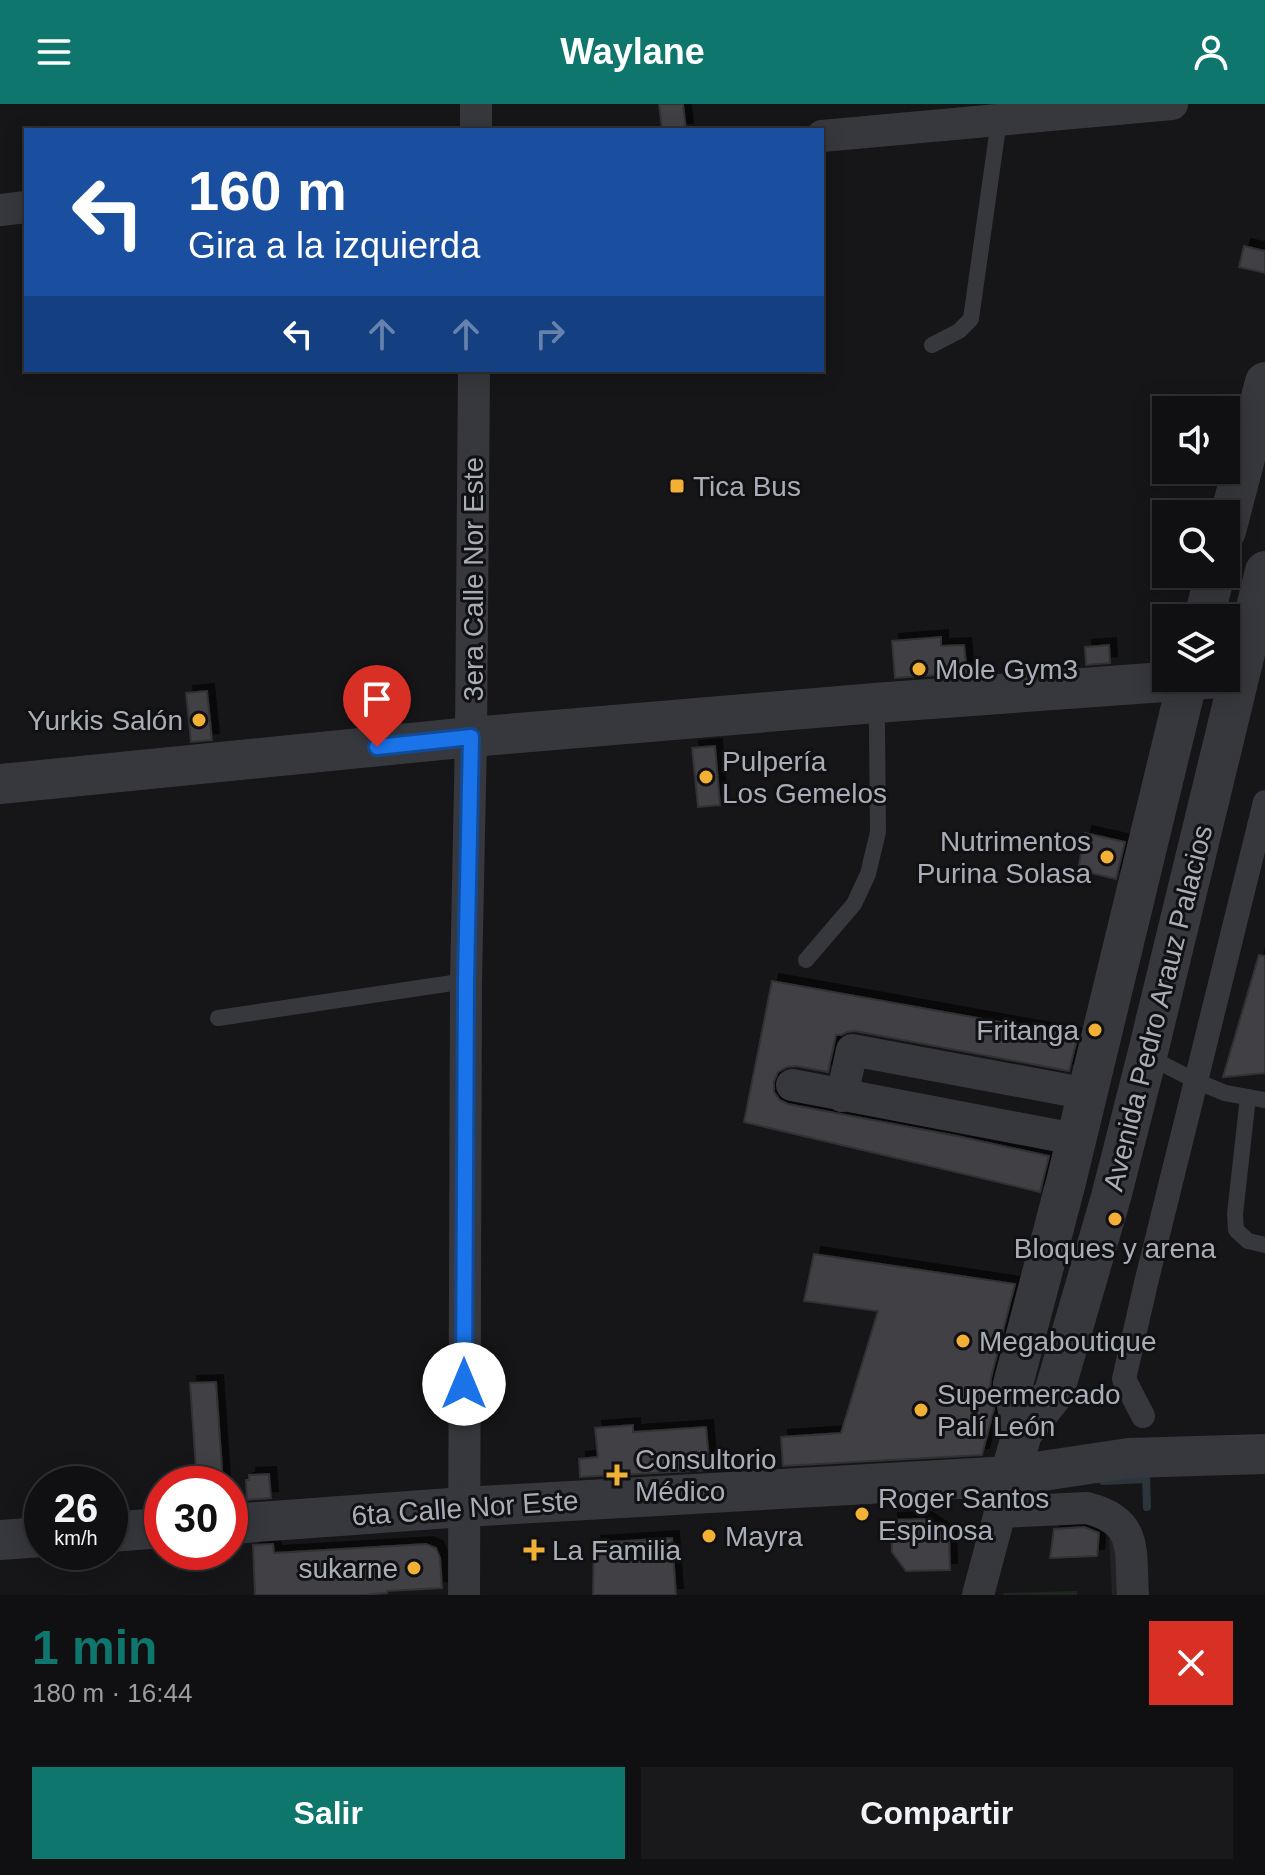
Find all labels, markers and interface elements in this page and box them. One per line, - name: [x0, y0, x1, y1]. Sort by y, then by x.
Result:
- icon: menu: [32, 30, 76, 74]
- icon: person: [1189, 30, 1233, 74]
- text: Waylane: [560, 31, 705, 72]
- text: 160 m: [188, 159, 347, 222]
- icon: left: [56, 160, 160, 264]
- text: Gira a la izquierda: [188, 225, 480, 266]
- icon: left: [276, 312, 320, 356]
- icon: ahead: [360, 312, 404, 356]
- icon: ahead: [444, 312, 488, 356]
- icon: right: [528, 312, 572, 356]
- map controls: [1152, 396, 1240, 692]
- button: sound: [1152, 396, 1240, 484]
- street label: 3era Calle Nor Este: [458, 457, 489, 701]
- place label: Tica Bus: [693, 471, 801, 502]
- marker: Tica Bus: [668, 477, 686, 495]
- button: search: [1152, 500, 1240, 588]
- button: layers: [1152, 604, 1240, 692]
- place label: Mole Gym3: [935, 654, 1078, 685]
- marker: Mole Gym3: [910, 660, 928, 678]
- pin: [343, 665, 411, 747]
- icon: arrive: [355, 677, 399, 721]
- place label: Yurkis Salón: [27, 705, 183, 736]
- marker: Yurkis Salón: [190, 711, 208, 729]
- place label: Pulpería Los Gemelos: [722, 746, 887, 809]
- marker: Pulpería Los Gemelos: [697, 768, 715, 786]
- street label: Avenida Pedro Arauz Palacios: [1097, 822, 1219, 1194]
- place label: Nutrimentos Purina Solasa: [917, 826, 1091, 889]
- marker: Nutrimentos Purina Solasa: [1098, 848, 1116, 866]
- place label: Fritanga: [976, 1015, 1079, 1046]
- marker: Fritanga: [1086, 1021, 1104, 1039]
- marker: Bloques y arena: [1106, 1210, 1124, 1228]
- place label: Bloques y arena: [1014, 1233, 1217, 1264]
- place label: Megaboutique: [979, 1326, 1156, 1357]
- marker: Megaboutique: [954, 1332, 972, 1350]
- position arrow: [422, 1342, 506, 1426]
- place label: Supermercado Palí León: [937, 1379, 1121, 1442]
- marker: Supermercado Palí León: [912, 1401, 930, 1419]
- place label: Consultorio Médico: [635, 1444, 777, 1507]
- marker: Consultorio Médico: [606, 1464, 628, 1486]
- speed limit sign: 30: [144, 1466, 248, 1570]
- place label: Roger Santos Espinosa: [878, 1483, 1049, 1546]
- street label: 6ta Calle Nor Este: [351, 1485, 579, 1531]
- text: 26: [54, 1486, 98, 1530]
- marker: Roger Santos Espinosa: [853, 1505, 871, 1523]
- place label: Mayra: [725, 1521, 803, 1552]
- text: km/h: [54, 1527, 98, 1549]
- marker: Mayra: [700, 1527, 718, 1545]
- place label: La Familia: [552, 1535, 682, 1566]
- marker: La Familia: [523, 1539, 545, 1561]
- place label: sukarne: [298, 1553, 398, 1584]
- marker: sukarne: [405, 1559, 423, 1577]
- text: 1 min: [32, 1621, 157, 1674]
- button: close: [1149, 1621, 1233, 1705]
- text: 180 m · 16:44: [32, 1678, 192, 1708]
- button: Salir: [32, 1767, 625, 1859]
- button: Compartir: [641, 1767, 1233, 1859]

